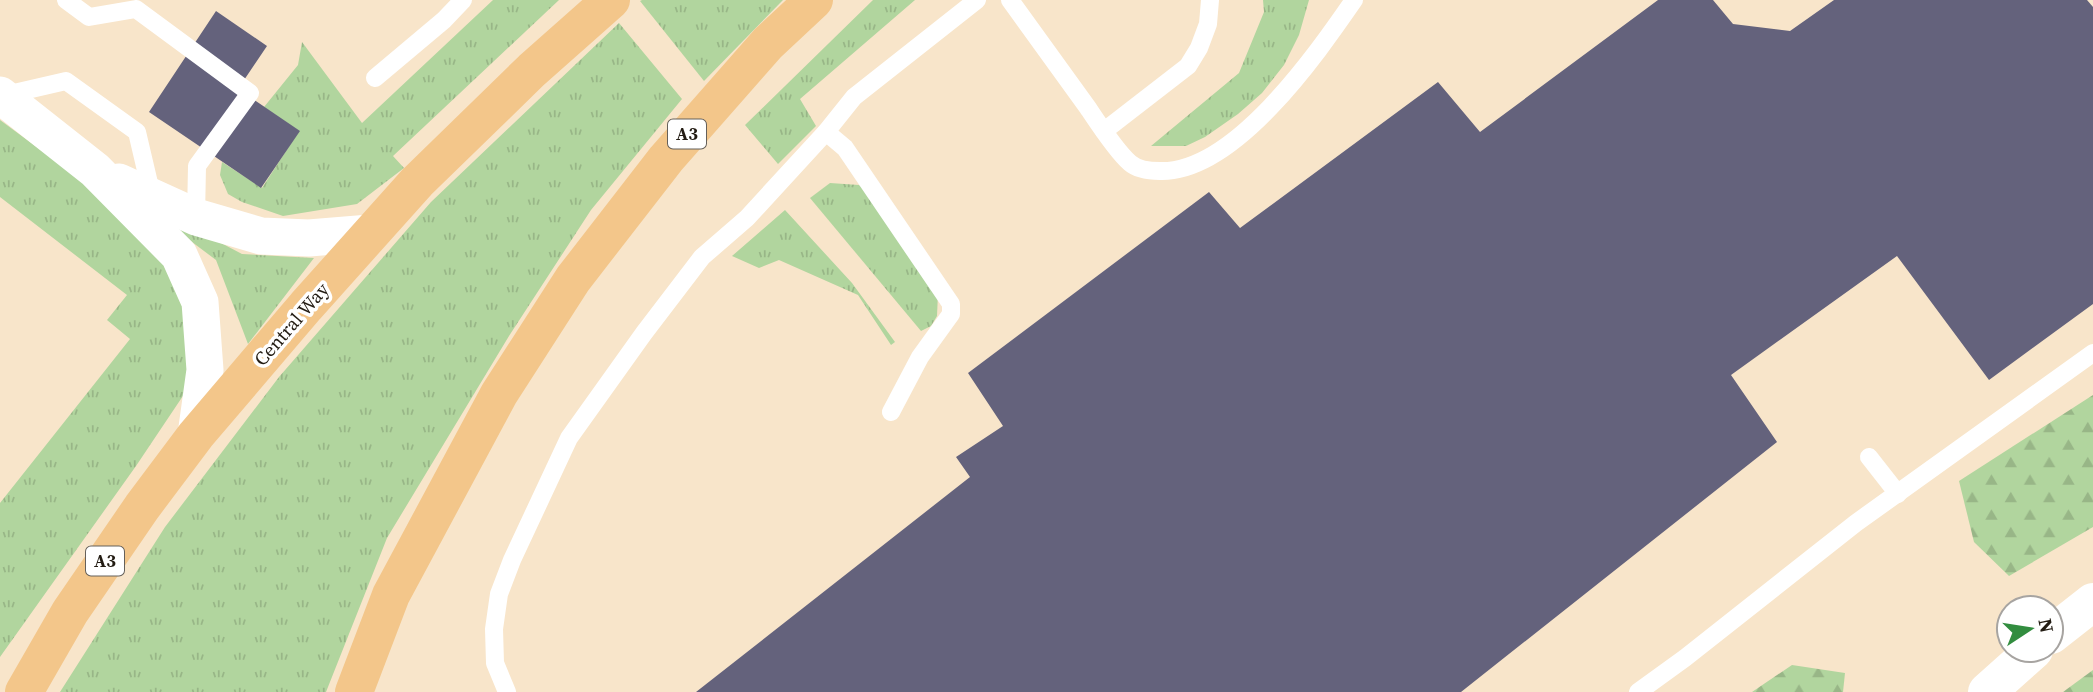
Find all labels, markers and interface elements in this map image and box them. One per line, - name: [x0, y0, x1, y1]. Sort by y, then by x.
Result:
- road number: A3: [668, 119, 706, 148]
- street label: Central Way: [248, 277, 335, 371]
- road number: A3: [86, 546, 124, 576]
- north arrow: [1995, 594, 2065, 664]
- text: N: [2032, 616, 2061, 635]

